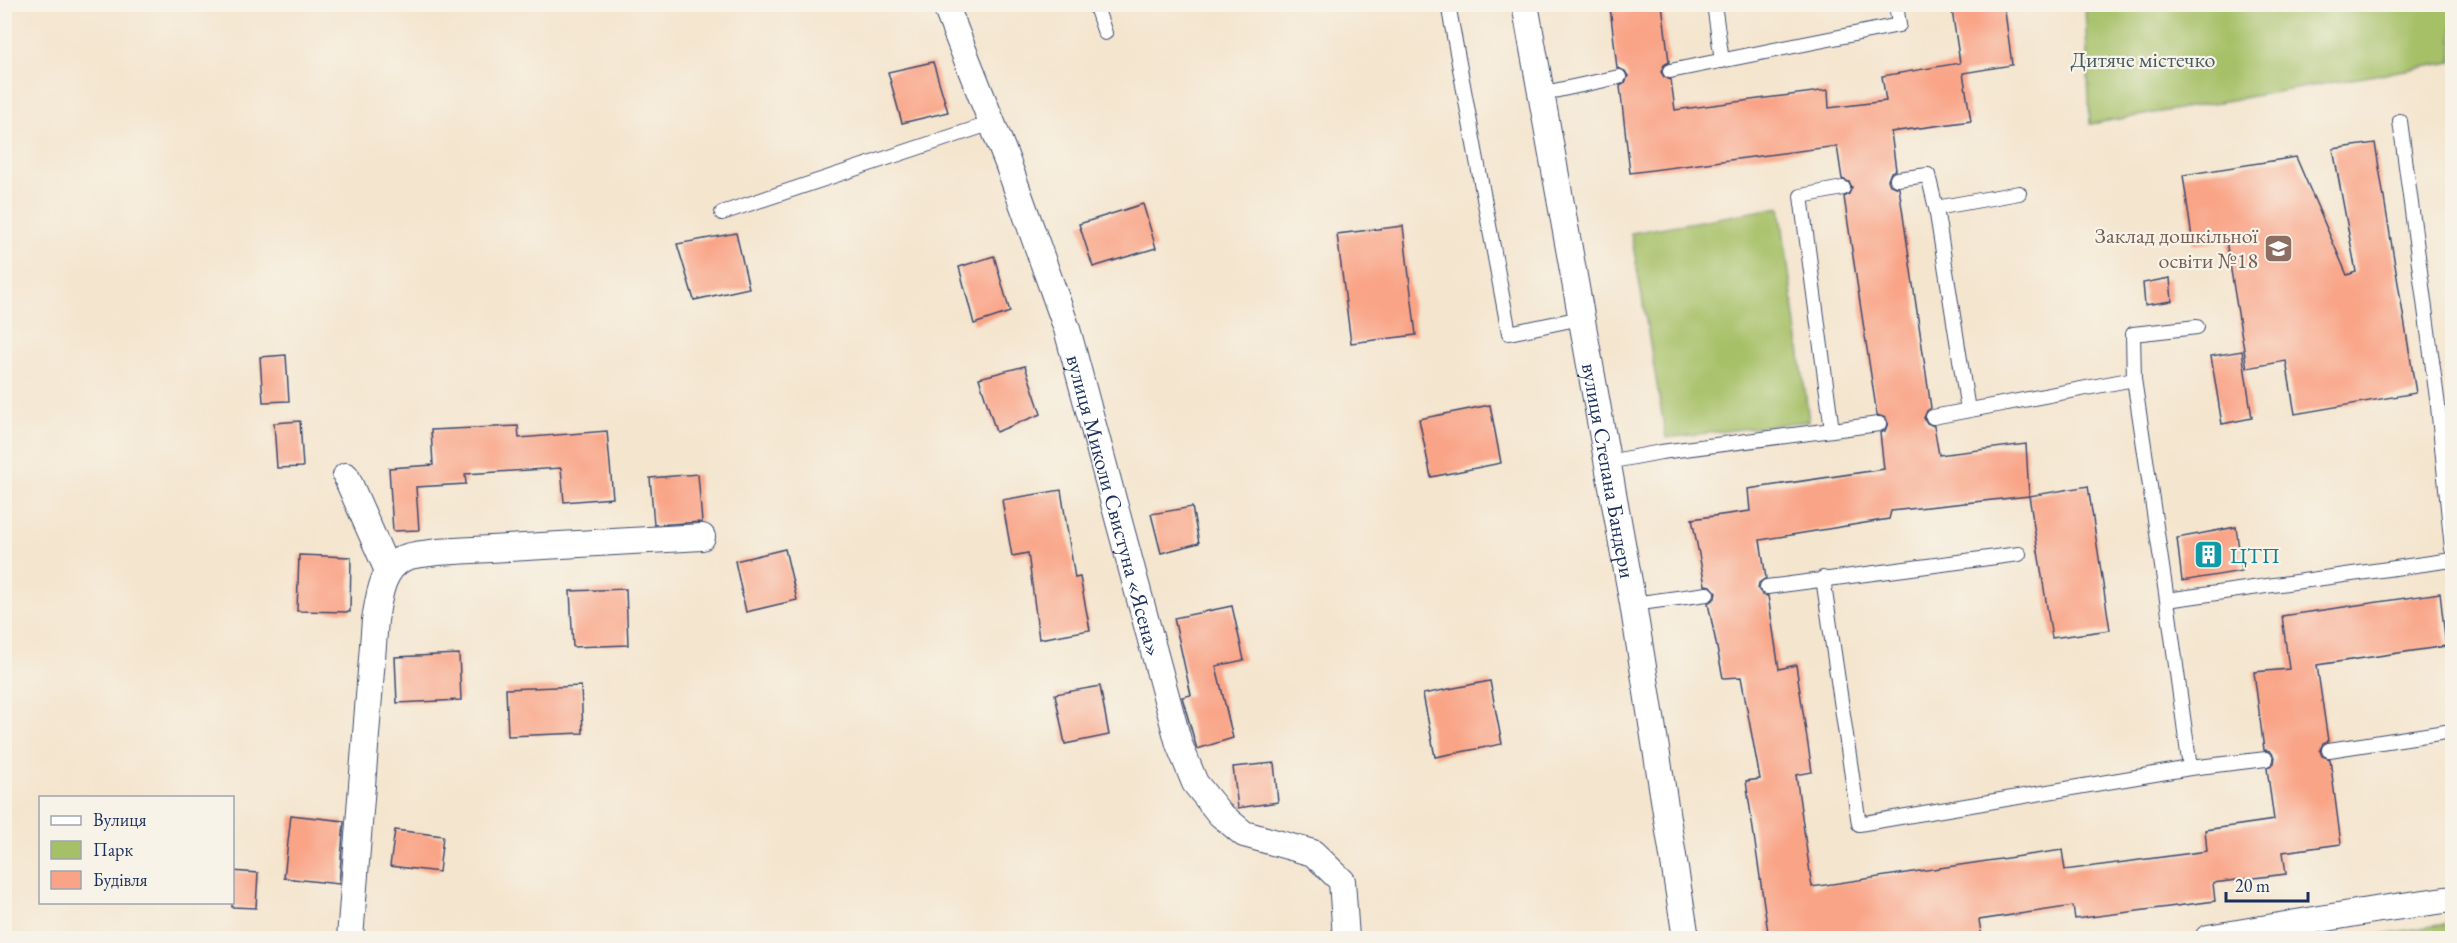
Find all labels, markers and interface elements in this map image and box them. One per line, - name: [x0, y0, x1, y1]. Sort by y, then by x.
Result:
- park label: Дитяче містечко: [2071, 45, 2215, 74]
- place label: Заклад дошкільної освіти №18: [2095, 221, 2259, 275]
- school or university icon: Заклад дошкільної освіти №18: [2263, 232, 2295, 264]
- street label: вулиця Миколи Свистуна «Ясена»: [1060, 351, 1169, 660]
- street label: вулиця Степана Бандери: [1575, 361, 1642, 581]
- building icon: ЦТП: [2193, 539, 2225, 571]
- place label: ЦТП: [2230, 541, 2280, 570]
- legend: [39, 796, 234, 904]
- text: Вулиця: [93, 808, 146, 831]
- text: Парк: [93, 838, 133, 861]
- scale bar: [2226, 865, 2308, 903]
- text: Будівля: [93, 868, 148, 891]
- text: 20 m: [2235, 874, 2270, 897]

